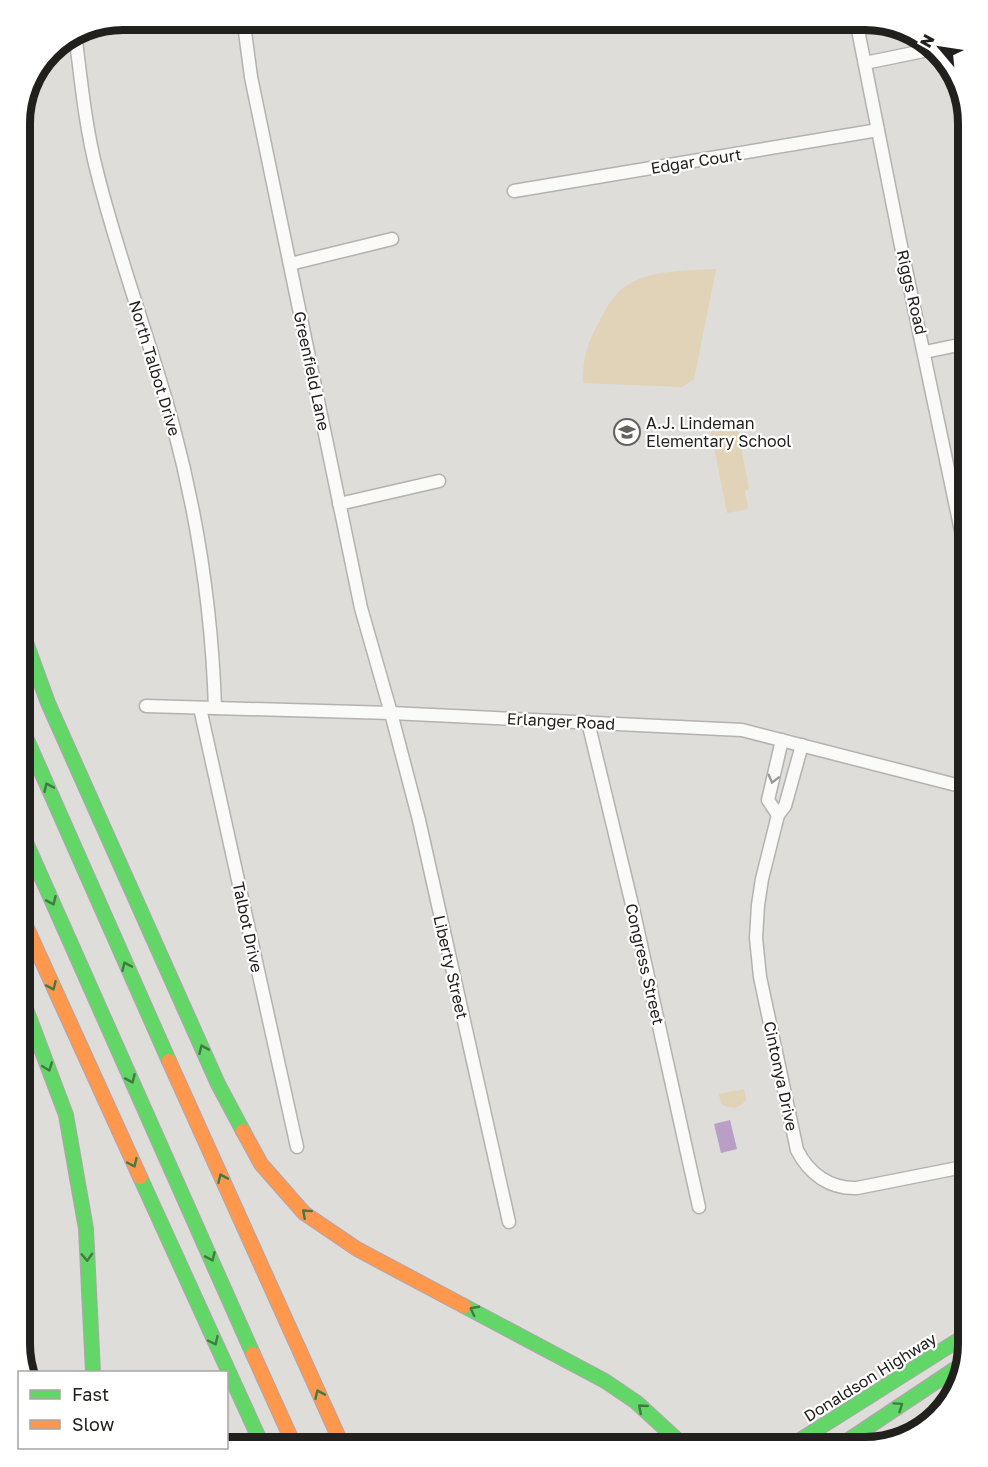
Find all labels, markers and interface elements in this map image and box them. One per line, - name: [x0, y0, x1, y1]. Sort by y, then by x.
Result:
- north arrow: [910, 18, 970, 78]
- text: N: [915, 31, 939, 51]
- street label: Edgar Court: [649, 144, 743, 178]
- street label: Riggs Road: [893, 248, 931, 336]
- street label: North Talbot Drive: [125, 298, 185, 438]
- street label: Greenfield Lane: [290, 310, 334, 432]
- place label: A.J. Lindeman Elementary School: [646, 413, 791, 451]
- school or university icon: A.J. Lindeman Elementary School: [612, 417, 642, 447]
- street label: Erlanger Road: [506, 708, 616, 734]
- one-way arrow: [767, 773, 780, 783]
- one-way arrow: [43, 783, 55, 794]
- street label: Talbot Drive: [229, 880, 267, 974]
- one-way arrow: [45, 895, 57, 906]
- street label: Congress Street: [621, 901, 669, 1027]
- street label: Liberty Street: [429, 913, 473, 1021]
- one-way arrow: [121, 961, 133, 972]
- one-way arrow: [44, 980, 56, 991]
- street label: Cintonya Drive: [760, 1019, 802, 1133]
- one-way arrow: [198, 1045, 210, 1056]
- one-way arrow: [40, 1061, 53, 1072]
- one-way arrow: [124, 1073, 136, 1084]
- one-way arrow: [126, 1157, 138, 1168]
- one-way arrow: [217, 1174, 229, 1185]
- one-way arrow: [302, 1209, 312, 1220]
- one-way arrow: [203, 1251, 215, 1262]
- one-way arrow: [81, 1252, 94, 1261]
- one-way arrow: [469, 1306, 480, 1317]
- street label: Donaldson Highway: [800, 1328, 940, 1426]
- one-way arrow: [207, 1334, 219, 1345]
- legend: [18, 1371, 228, 1449]
- text: Fast: [72, 1383, 109, 1405]
- one-way arrow: [315, 1389, 327, 1400]
- one-way arrow: [892, 1402, 903, 1413]
- one-way arrow: [638, 1404, 649, 1415]
- text: Slow: [72, 1413, 115, 1435]

